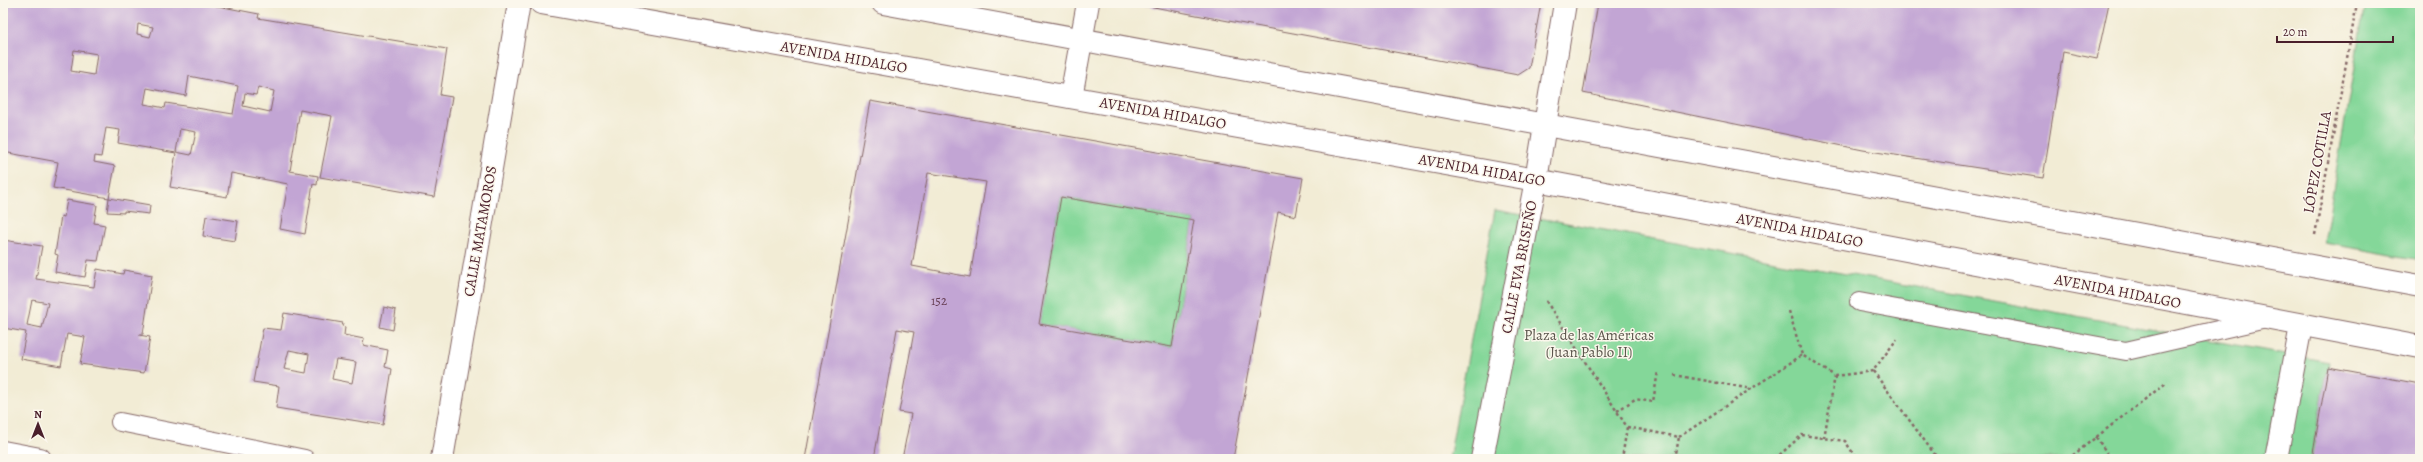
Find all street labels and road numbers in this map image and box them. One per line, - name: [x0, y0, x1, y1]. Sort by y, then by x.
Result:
- street label: AVENIDA HIDALGO: [778, 36, 909, 78]
- street label: AVENIDA HIDALGO: [1097, 92, 1228, 134]
- street label: LÓPEZ COTILLA: [2298, 109, 2336, 215]
- street label: AVENIDA HIDALGO: [1416, 149, 1547, 191]
- street label: CALLE MATAMOROS: [459, 164, 501, 298]
- street label: CALLE EVA BRISEÑO: [1496, 199, 1542, 335]
- street label: AVENIDA HIDALGO: [1734, 208, 1865, 252]
- street label: AVENIDA HIDALGO: [2052, 269, 2183, 313]

